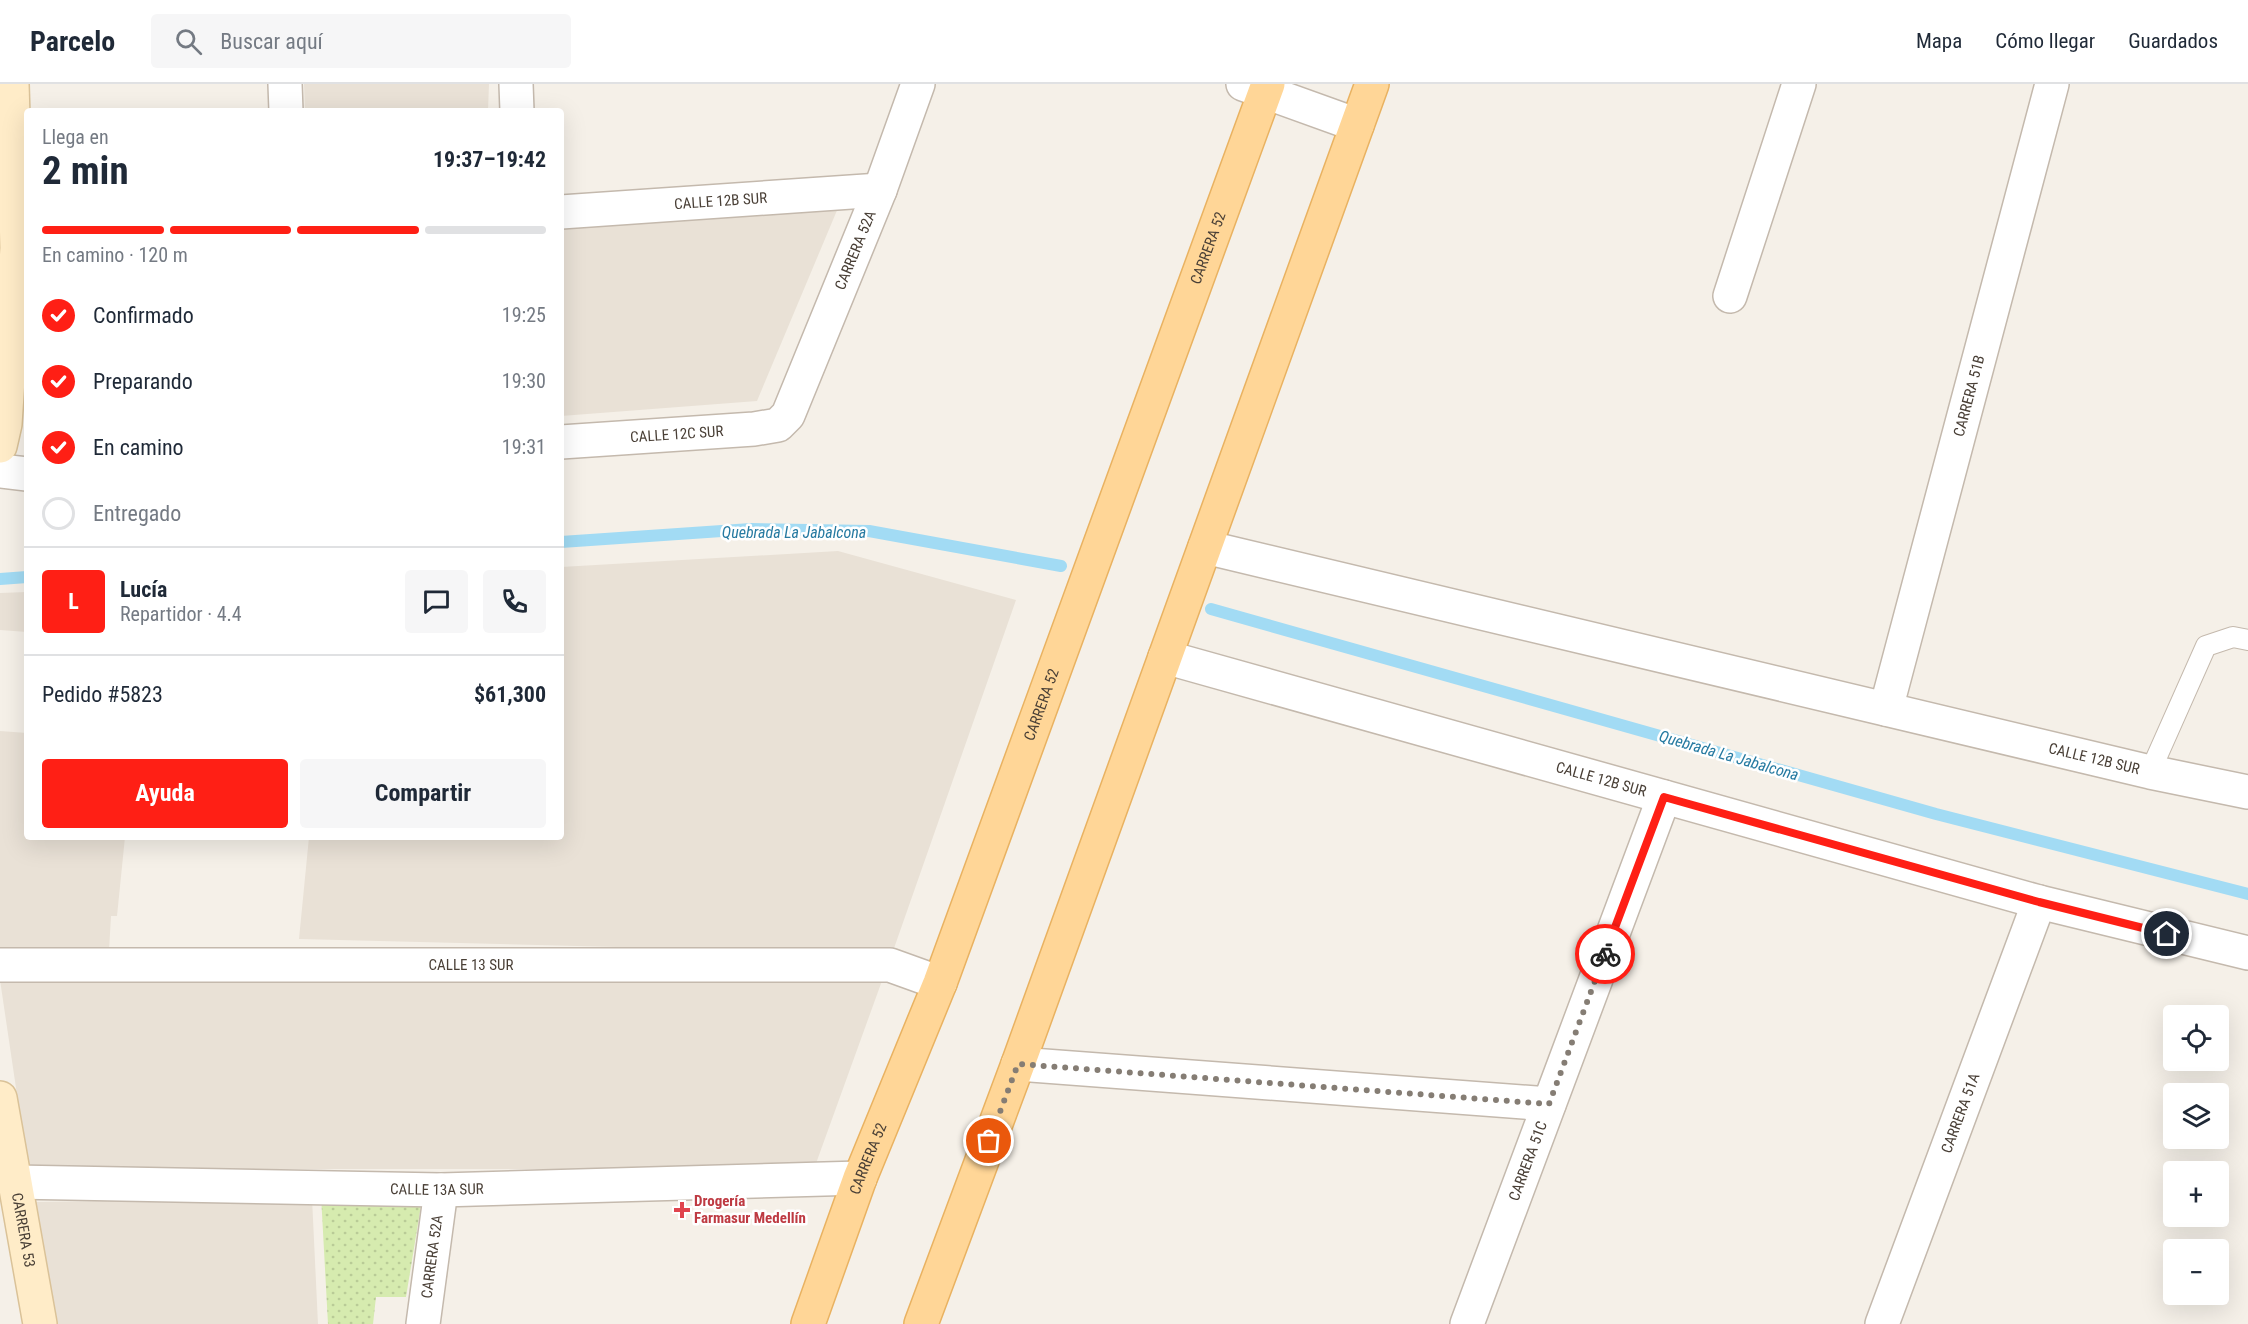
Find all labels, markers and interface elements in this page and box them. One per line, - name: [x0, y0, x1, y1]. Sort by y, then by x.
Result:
- search box: [151, 14, 571, 68]
- text: Parcelo: [30, 25, 115, 58]
- icon: search: [172, 25, 205, 58]
- text: Buscar aquí: [220, 29, 323, 54]
- text: Mapa: [1916, 29, 1962, 53]
- text: Cómo llegar: [1995, 29, 2095, 53]
- text: Guardados: [2128, 29, 2218, 53]
- text: Llega en: [42, 125, 109, 149]
- text: 19:37–19:42: [433, 147, 546, 172]
- text: 2 min: [42, 148, 129, 194]
- street label: CALLE 12B SUR: [674, 189, 768, 213]
- street label: CARRERA 52A: [831, 208, 880, 292]
- street label: CARRERA 52: [1187, 210, 1230, 287]
- text: En camino · 120 m: [42, 243, 188, 267]
- icon: check: [42, 299, 75, 332]
- text: Confirmado: [93, 303, 194, 328]
- text: 19:25: [502, 303, 546, 327]
- street label: CARRERA 51B: [1950, 353, 1989, 439]
- icon: check: [42, 365, 75, 398]
- text: Preparando: [93, 369, 193, 394]
- text: 19:30: [502, 369, 546, 393]
- street label: CALLE 12C SUR: [630, 422, 724, 446]
- icon: check: [42, 431, 75, 464]
- text: En camino: [93, 435, 184, 460]
- text: 19:31: [502, 435, 546, 459]
- text: Entregado: [93, 501, 181, 526]
- water label: Quebrada La Jabalcona: [722, 523, 866, 542]
- button: chat: [405, 570, 468, 633]
- button: phone: [483, 570, 546, 633]
- text: Lucía: [120, 577, 167, 602]
- text: L: [68, 589, 79, 614]
- text: Repartidor · 4.4: [120, 602, 242, 626]
- street label: CARRERA 52: [1020, 666, 1063, 743]
- text: Pedido #5823: [42, 682, 163, 707]
- text: $61,300: [474, 682, 546, 707]
- water label: Quebrada La Jabalcona: [1657, 726, 1801, 785]
- street label: CALLE 12B SUR: [2047, 739, 2142, 778]
- street label: CALLE 12B SUR: [1554, 758, 1648, 801]
- button: Ayuda: [42, 759, 288, 828]
- button: Compartir: [300, 759, 546, 828]
- pin: [2141, 908, 2192, 959]
- icon: home: [2150, 917, 2183, 950]
- courier: [1575, 924, 1635, 984]
- icon: bike: [1589, 938, 1622, 971]
- street label: CALLE 13 SUR: [429, 956, 513, 974]
- map controls: [2163, 1005, 2229, 1305]
- button: locate: [2163, 1005, 2229, 1071]
- street label: CARRERA 51A: [1937, 1070, 1984, 1156]
- button: layers: [2163, 1083, 2229, 1149]
- pin: [963, 1115, 1014, 1166]
- street label: CARRERA 51C: [1505, 1119, 1551, 1204]
- street label: CARRERA 52: [846, 1120, 891, 1197]
- icon: bag: [972, 1124, 1005, 1157]
- button: +: [2163, 1161, 2229, 1227]
- street label: CALLE 13A SUR: [390, 1180, 484, 1199]
- street label: CARRERA 53: [8, 1191, 39, 1269]
- place label: Drogería Farmasur Medellín: [694, 1192, 806, 1227]
- marker: Drogería Farmasur Medellín: [675, 1203, 689, 1217]
- street label: CARRERA 52A: [418, 1213, 447, 1299]
- button: −: [2163, 1239, 2229, 1305]

